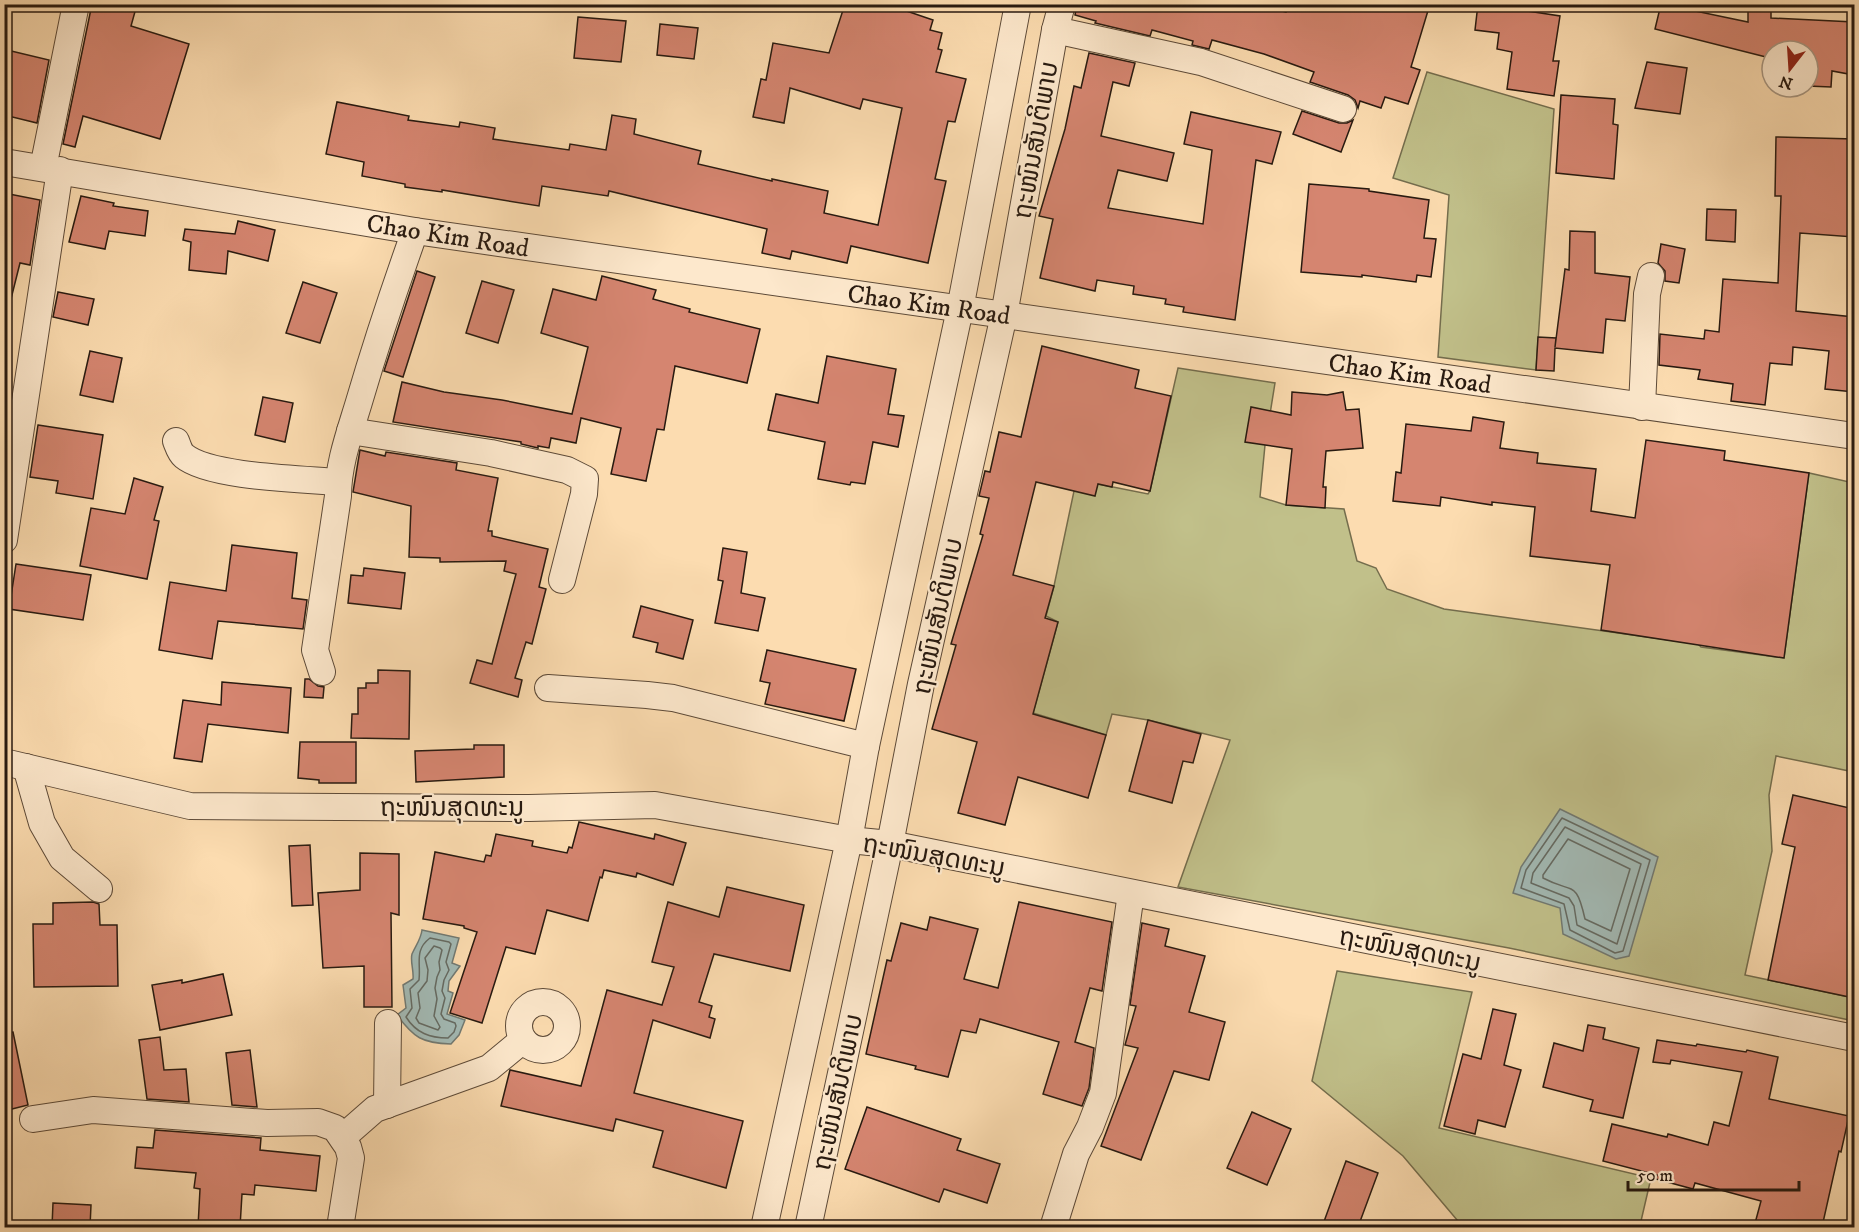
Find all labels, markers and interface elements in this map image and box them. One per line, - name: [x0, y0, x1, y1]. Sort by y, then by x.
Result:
- north arrow: [1760, 39, 1820, 99]
- street label: ຖະໜົນສັນຕິພາບ: [1006, 59, 1067, 222]
- text: N: [1777, 71, 1795, 94]
- street label: Chao Kim Road: [364, 207, 531, 266]
- street label: Chao Kim Road: [845, 278, 1012, 333]
- street label: Chao Kim Road: [1326, 347, 1493, 402]
- street label: ຖະໜົນສັນຕິພາບ: [906, 535, 971, 698]
- street label: ຖະໜົນສຸດທະນູ: [380, 792, 524, 825]
- street label: ຖະໜົນສຸດທະນູ: [860, 828, 1008, 885]
- street label: ຖະໜົນສຸດທະນູ: [1336, 920, 1484, 980]
- street label: ຖະໜົນສັນຕິພາບ: [806, 1011, 871, 1174]
- scale bar: [1628, 1154, 1799, 1192]
- text: 50 m: [1637, 1165, 1673, 1187]

